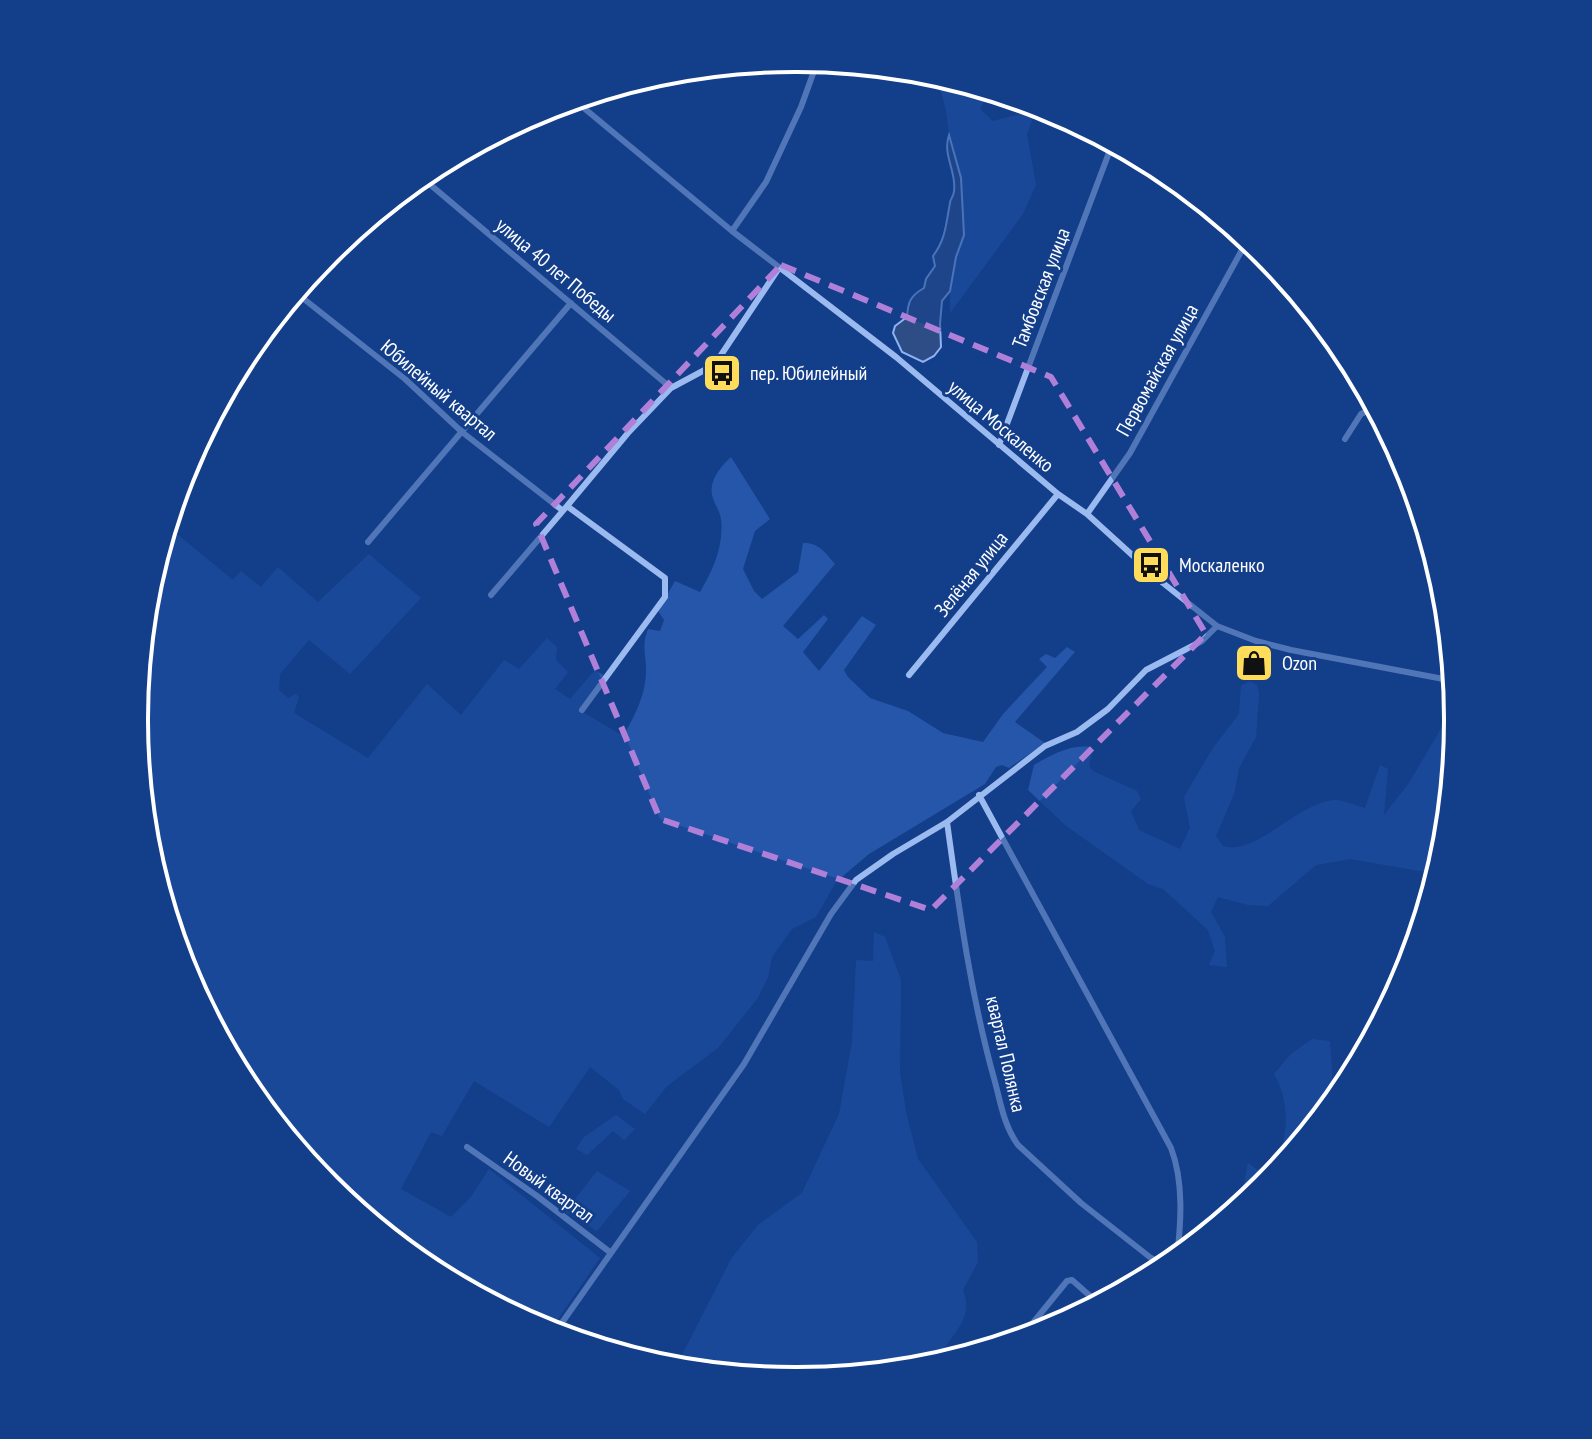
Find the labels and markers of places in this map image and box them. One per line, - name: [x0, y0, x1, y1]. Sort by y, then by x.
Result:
- bus stop icon: пер. Юбилейный: [701, 352, 743, 394]
- place label: пер. Юбилейный: [750, 360, 867, 386]
- bus stop icon: Москаленко: [1130, 544, 1172, 586]
- place label: Москаленко: [1179, 552, 1265, 578]
- shop icon: Ozon: [1233, 642, 1275, 684]
- place label: Ozon: [1282, 650, 1317, 676]

